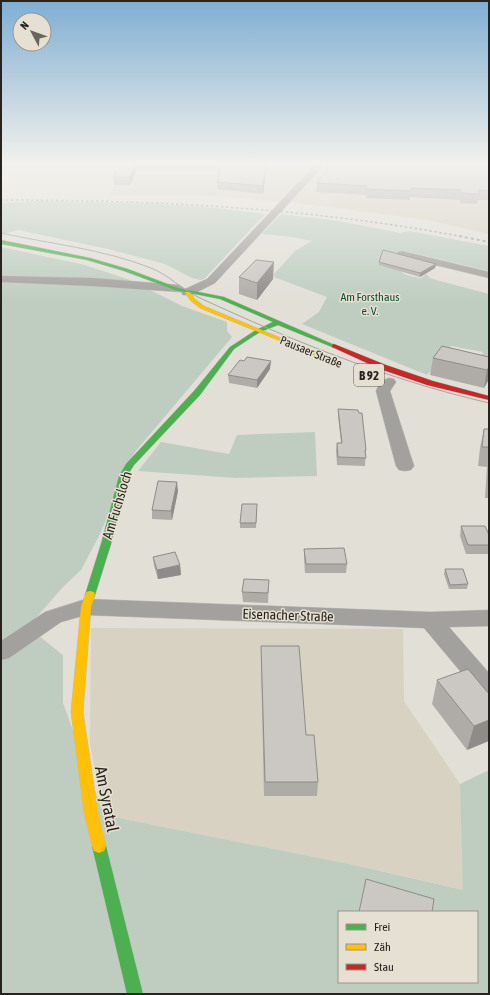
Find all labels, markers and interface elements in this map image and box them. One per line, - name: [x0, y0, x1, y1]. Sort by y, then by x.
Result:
- north arrow: [12, 12, 52, 52]
- text: N: [18, 19, 31, 32]
- park label: Am Forsthaus e. V.: [340, 290, 400, 318]
- street label: Pausaer Straße: [278, 333, 344, 371]
- road number: B 92: [354, 364, 384, 386]
- street label: Am Fuchsloch: [99, 469, 135, 541]
- street label: Eisenacher Straße: [242, 605, 334, 625]
- street label: Am Syratal: [91, 764, 123, 834]
- legend: [338, 911, 478, 983]
- text: Frei: [374, 920, 390, 934]
- text: Zäh: [374, 940, 391, 954]
- text: Stau: [374, 960, 394, 974]

